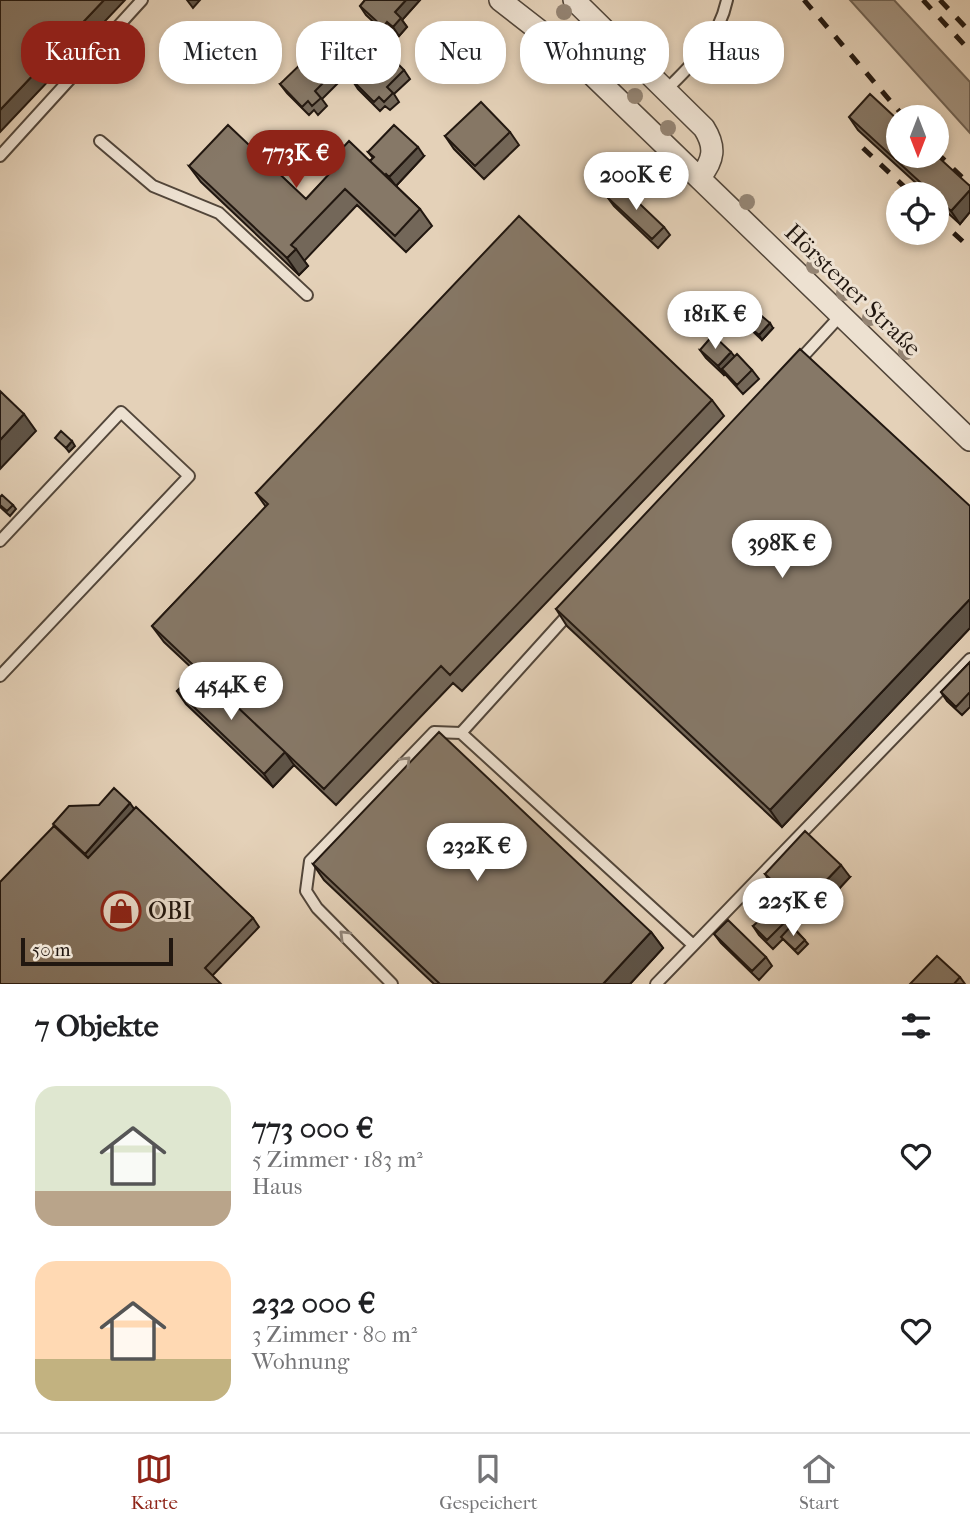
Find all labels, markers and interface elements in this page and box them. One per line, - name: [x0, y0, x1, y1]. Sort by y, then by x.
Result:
- chip: Kaufen: [21, 21, 145, 84]
- chip: Mieten: [159, 21, 282, 84]
- chip: Filter: [296, 21, 401, 84]
- chip: Neu: [415, 21, 506, 84]
- chip: Wohnung: [520, 21, 669, 84]
- chip: Haus: [683, 21, 784, 84]
- north arrow: [886, 105, 948, 168]
- map controls: [886, 105, 949, 245]
- pin: 773K €: [239, 130, 353, 190]
- text: 773K €: [263, 139, 329, 166]
- pin: 200K €: [579, 152, 693, 212]
- text: 200K €: [600, 161, 672, 188]
- button: locate: [886, 182, 949, 245]
- street label: Hörstener Straße: [779, 218, 927, 362]
- pin: 181K €: [658, 292, 772, 351]
- text: 181K €: [683, 300, 747, 327]
- pin: 398K €: [725, 520, 839, 580]
- text: 398K €: [748, 529, 816, 556]
- pin: 454K €: [174, 662, 288, 722]
- text: 454K €: [195, 671, 267, 698]
- one-way arrow: [398, 756, 411, 769]
- pin: 232K €: [420, 824, 534, 883]
- text: 232K €: [443, 832, 511, 859]
- pin: 225K €: [736, 878, 850, 938]
- text: 225K €: [759, 887, 827, 914]
- shop icon: OBI: [100, 890, 142, 932]
- place label: OBI: [148, 897, 192, 925]
- one-way arrow: [339, 931, 352, 944]
- scale bar: [21, 935, 173, 967]
- text: 50 m: [32, 939, 71, 961]
- icon: filters: [897, 1007, 935, 1045]
- text: 7 Objekte: [35, 1009, 159, 1044]
- text: 773 000 €: [252, 1111, 374, 1146]
- icon: home: [91, 1114, 175, 1198]
- icon: heart: [897, 1137, 935, 1175]
- text: 5 Zimmer · 183 m²: [252, 1146, 423, 1173]
- text: Haus: [252, 1173, 302, 1200]
- text: 232 000 €: [252, 1286, 376, 1321]
- icon: home: [91, 1289, 175, 1373]
- icon: heart: [897, 1312, 935, 1350]
- text: 3 Zimmer · 80 m²: [252, 1321, 417, 1348]
- text: Wohnung: [252, 1348, 349, 1375]
- tab: Karte: [131, 1450, 178, 1514]
- tab: Gespeichert: [439, 1450, 538, 1514]
- tab: Start: [799, 1450, 839, 1514]

